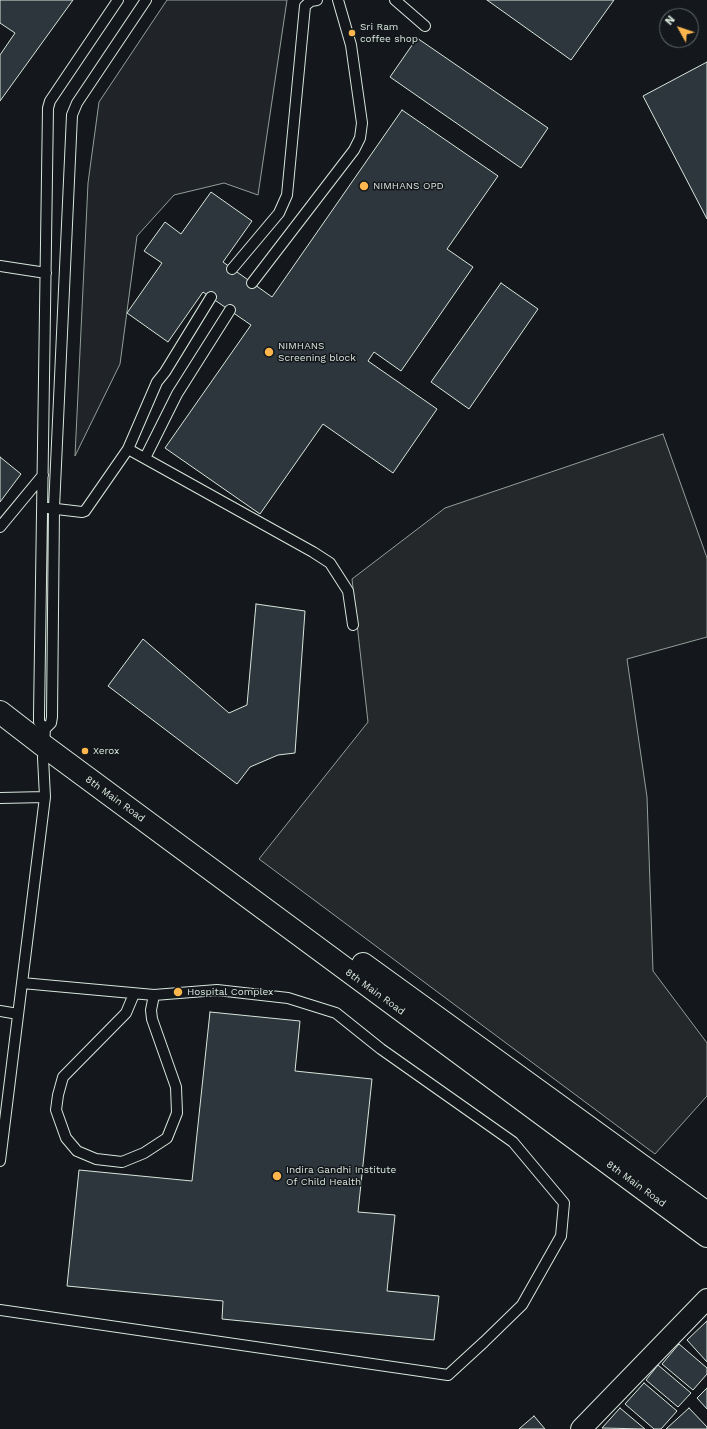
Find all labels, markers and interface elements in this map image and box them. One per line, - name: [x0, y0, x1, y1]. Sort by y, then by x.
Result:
- north arrow: [659, 8, 699, 48]
- text: N: [663, 13, 678, 28]
- place label: Sri Ram coffee shop: [360, 21, 418, 44]
- marker: Sri Ram coffee shop: [347, 28, 357, 38]
- marker: NIMHANS OPD: [358, 180, 370, 192]
- place label: NIMHANS OPD: [373, 180, 444, 192]
- place label: NIMHANS Screening block: [278, 340, 356, 364]
- marker: NIMHANS Screening block: [263, 346, 275, 358]
- place label: Xerox: [93, 745, 119, 757]
- marker: Xerox: [80, 746, 90, 756]
- street label: 8th Main Road: [83, 773, 147, 825]
- street label: 8th Main Road: [343, 966, 407, 1018]
- marker: Hospital Complex: [172, 986, 184, 998]
- place label: Hospital Complex: [187, 986, 273, 998]
- street label: 8th Main Road: [604, 1158, 668, 1210]
- place label: Indira Gandhi Institute Of Child Health: [286, 1164, 396, 1188]
- marker: Indira Gandhi Institute Of Child Health: [271, 1170, 283, 1182]

